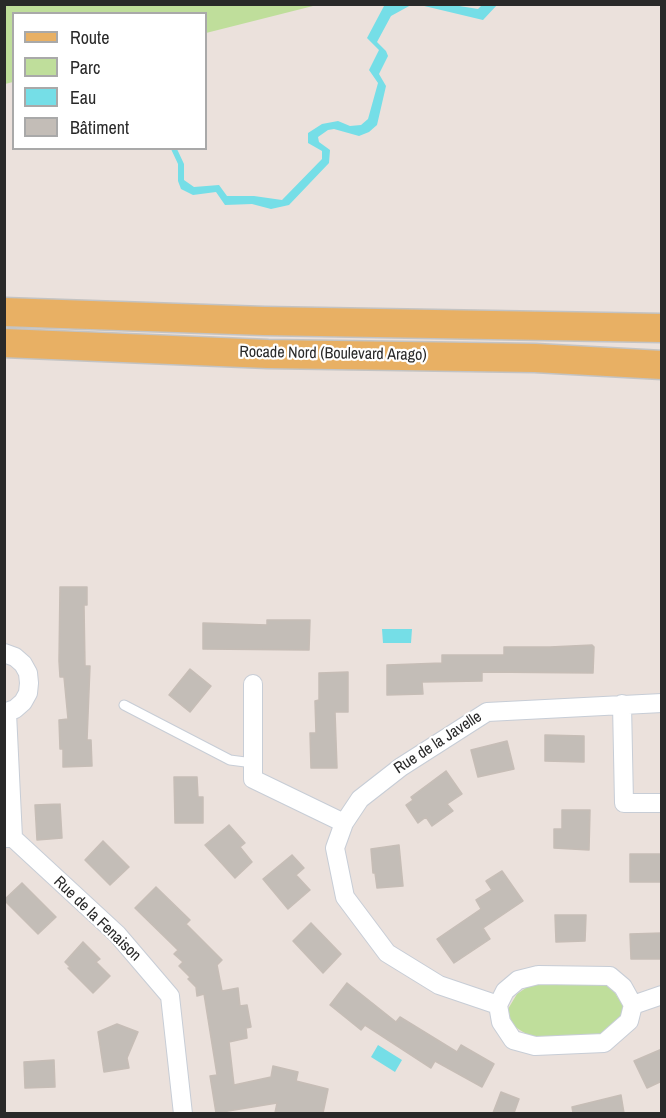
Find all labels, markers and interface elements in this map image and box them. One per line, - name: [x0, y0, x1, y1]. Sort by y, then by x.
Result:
- legend: [12, 12, 207, 150]
- text: Route: [70, 25, 109, 50]
- text: Parc: [70, 55, 100, 80]
- text: Eau: [70, 85, 96, 110]
- text: Bâtiment: [70, 115, 129, 140]
- street label: Rocade Nord (Boulevard Arago): [239, 343, 427, 365]
- street label: Rue de la Javelle: [391, 708, 485, 778]
- street label: Rue de la Fenaison: [49, 873, 145, 965]

